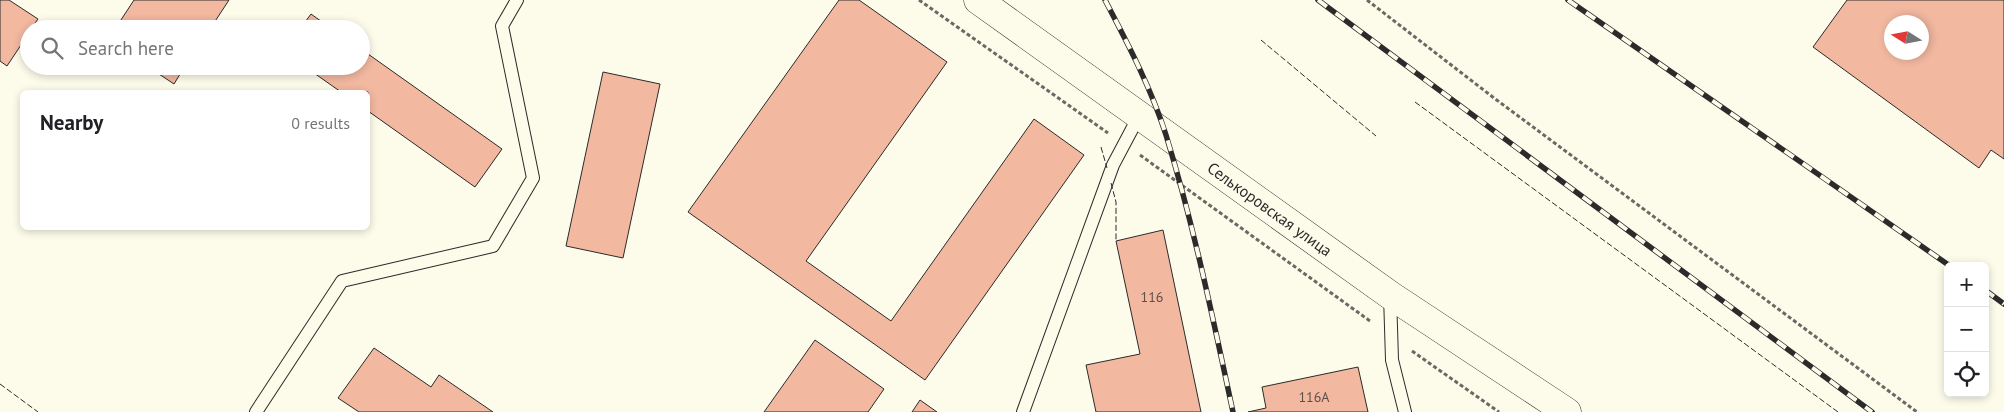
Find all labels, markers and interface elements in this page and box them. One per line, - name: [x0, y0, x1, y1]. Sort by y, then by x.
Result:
- north arrow: [1884, 15, 1929, 60]
- search box: [20, 20, 370, 75]
- icon: search: [38, 34, 66, 62]
- text: Search here: [78, 36, 174, 60]
- text: Nearby: [40, 109, 103, 136]
- text: 0 results: [291, 113, 350, 133]
- street label: Селькоровская улица: [1204, 158, 1336, 260]
- map controls: [1944, 262, 1989, 397]
- button: +: [1944, 262, 1989, 307]
- house number: 116: [1141, 288, 1163, 306]
- button: −: [1944, 307, 1989, 352]
- button: locate: [1944, 352, 1989, 397]
- house number: 116А: [1298, 388, 1330, 406]

